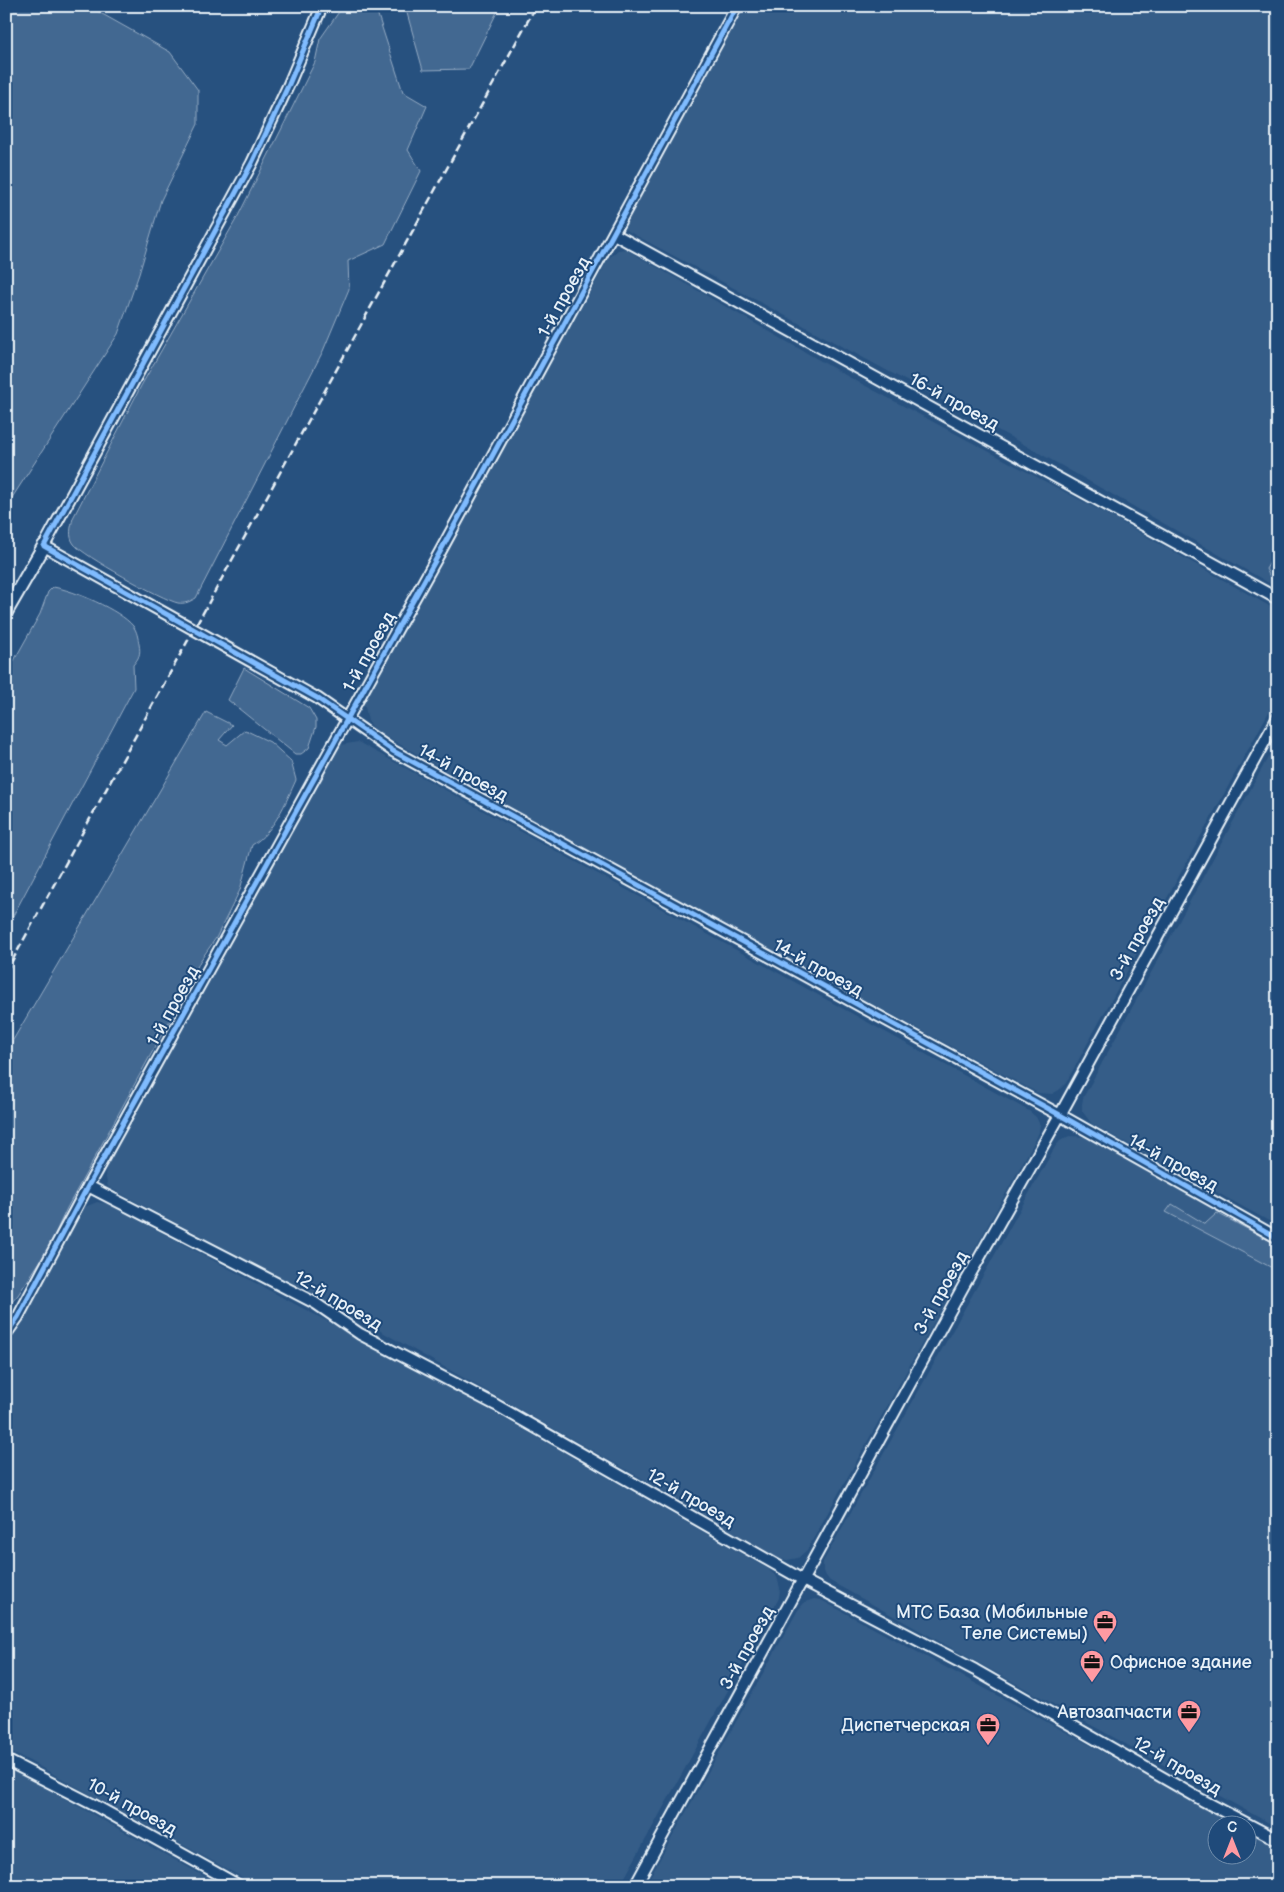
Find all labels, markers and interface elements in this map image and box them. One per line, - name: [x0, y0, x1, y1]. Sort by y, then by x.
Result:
- street label: 1-й проезд: [533, 253, 595, 341]
- street label: 16-й проезд: [905, 369, 1003, 435]
- street label: 1-й проезд: [338, 608, 400, 696]
- street label: 14-й проезд: [414, 740, 512, 806]
- street label: 3-й проезд: [1105, 893, 1169, 985]
- street label: 14-й проезд: [769, 935, 867, 1001]
- street label: 1-й проезд: [142, 962, 204, 1050]
- street label: 14-й проезд: [1124, 1130, 1222, 1196]
- street label: 3-й проезд: [909, 1247, 973, 1339]
- street label: 12-й проезд: [290, 1267, 386, 1335]
- street label: 12-й проезд: [643, 1464, 739, 1532]
- street label: 3-й проезд: [715, 1602, 779, 1694]
- place label: МТС База (Мобильные Теле Системы): [896, 1602, 1088, 1644]
- office icon: МТС База (Мобильные Теле Системы): [1092, 1609, 1118, 1643]
- office icon: Офисное здание: [1079, 1649, 1105, 1683]
- place label: Офисное здание: [1110, 1652, 1252, 1673]
- office icon: Автозапчасти: [1176, 1699, 1202, 1733]
- place label: Автозапчасти: [1057, 1702, 1172, 1723]
- office icon: Диспетчерская: [975, 1712, 1001, 1746]
- place label: Диспетчерская: [841, 1715, 970, 1736]
- street label: 12-й проезд: [1129, 1732, 1225, 1800]
- street label: 10-й проезд: [84, 1774, 180, 1840]
- north arrow: [1206, 1814, 1256, 1864]
- text: С: [1227, 1819, 1237, 1836]

